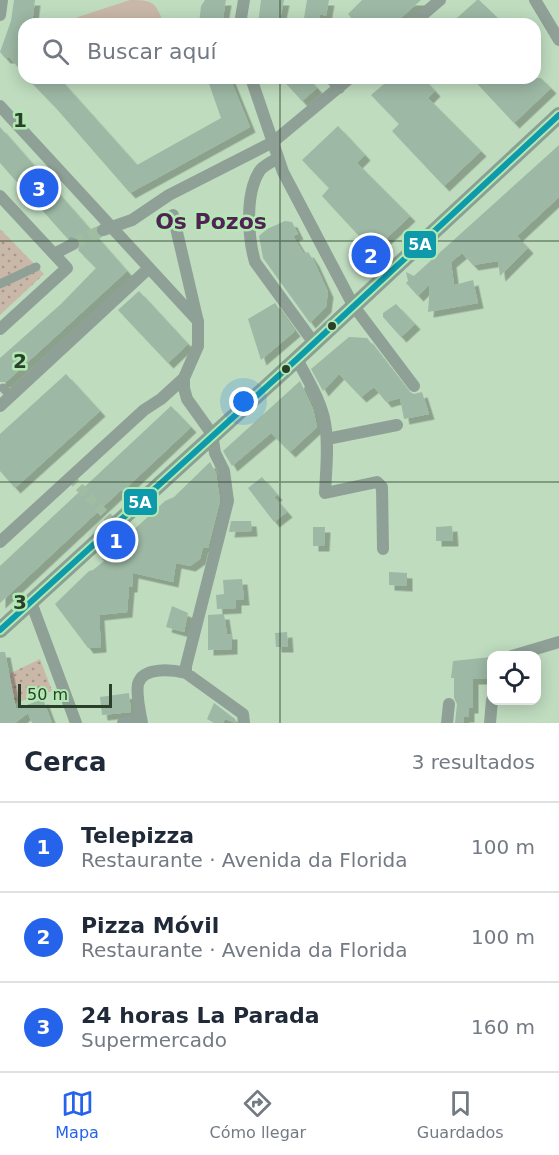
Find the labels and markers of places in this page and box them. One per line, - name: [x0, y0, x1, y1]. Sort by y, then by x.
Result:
- pin: 3: [20, 166, 58, 210]
- pin: 2: [352, 232, 391, 278]
- unlabelled marker: [326, 320, 338, 332]
- unlabelled marker: [280, 363, 292, 375]
- pin: 1: [96, 518, 136, 562]

